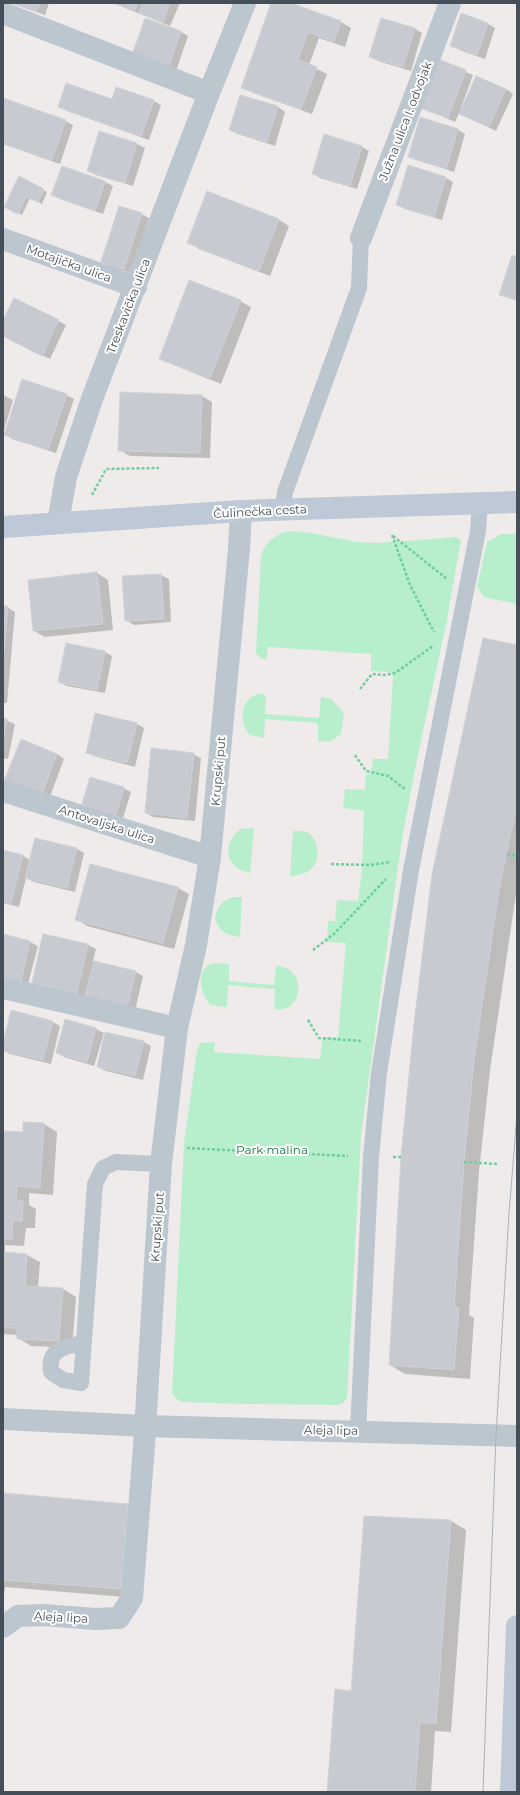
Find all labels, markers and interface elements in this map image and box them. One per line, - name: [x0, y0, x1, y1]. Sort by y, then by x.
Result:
- street label: Južna ulica I. odvojak: [375, 59, 435, 184]
- street label: Motajička ulica: [24, 241, 114, 285]
- street label: Treskavička ulica: [103, 256, 153, 356]
- street label: Čulinečka cesta: [213, 501, 307, 521]
- street label: Krupski put: [207, 735, 229, 806]
- street label: Antovaljska ulica: [57, 801, 157, 847]
- park label: Park malina: [236, 1142, 308, 1157]
- street label: Krupski put: [147, 1191, 167, 1262]
- street label: Aleja lipa: [304, 1422, 358, 1438]
- street label: Aleja lipa: [34, 1608, 88, 1626]

